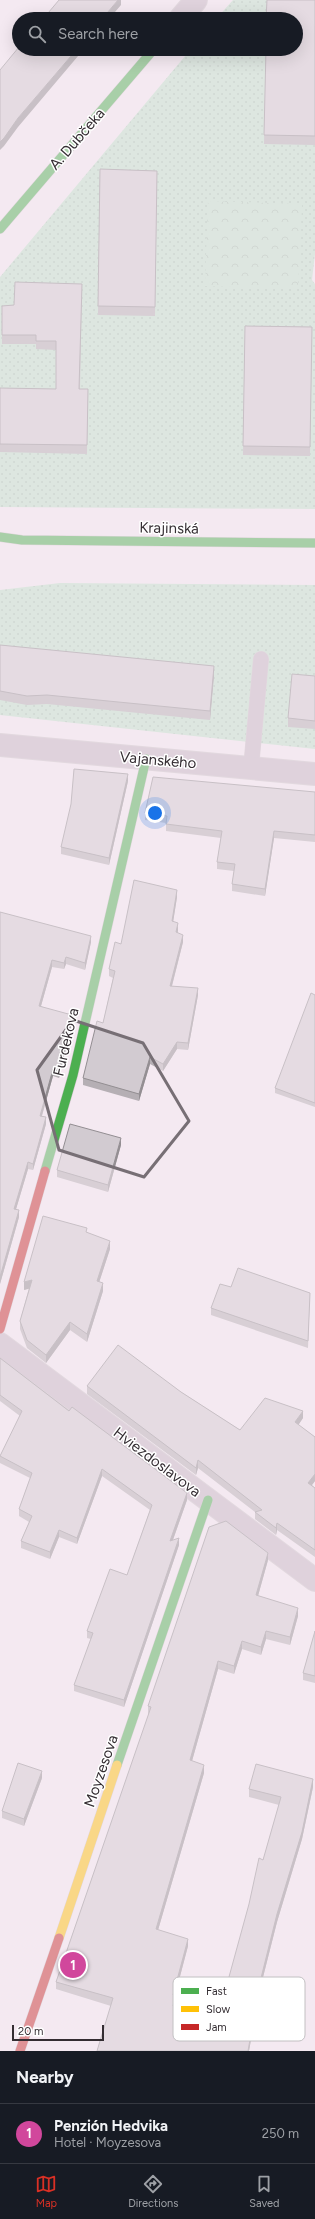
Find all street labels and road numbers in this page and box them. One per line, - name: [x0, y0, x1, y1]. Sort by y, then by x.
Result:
- street label: A. Dubčeka: [45, 105, 109, 173]
- street label: Krajinská: [139, 518, 199, 538]
- street label: Vajanského: [119, 748, 197, 772]
- street label: Furdekova: [49, 1006, 83, 1078]
- street label: Hviezdoslavova: [110, 1423, 204, 1501]
- street label: Moyzesova: [80, 1732, 122, 1810]

